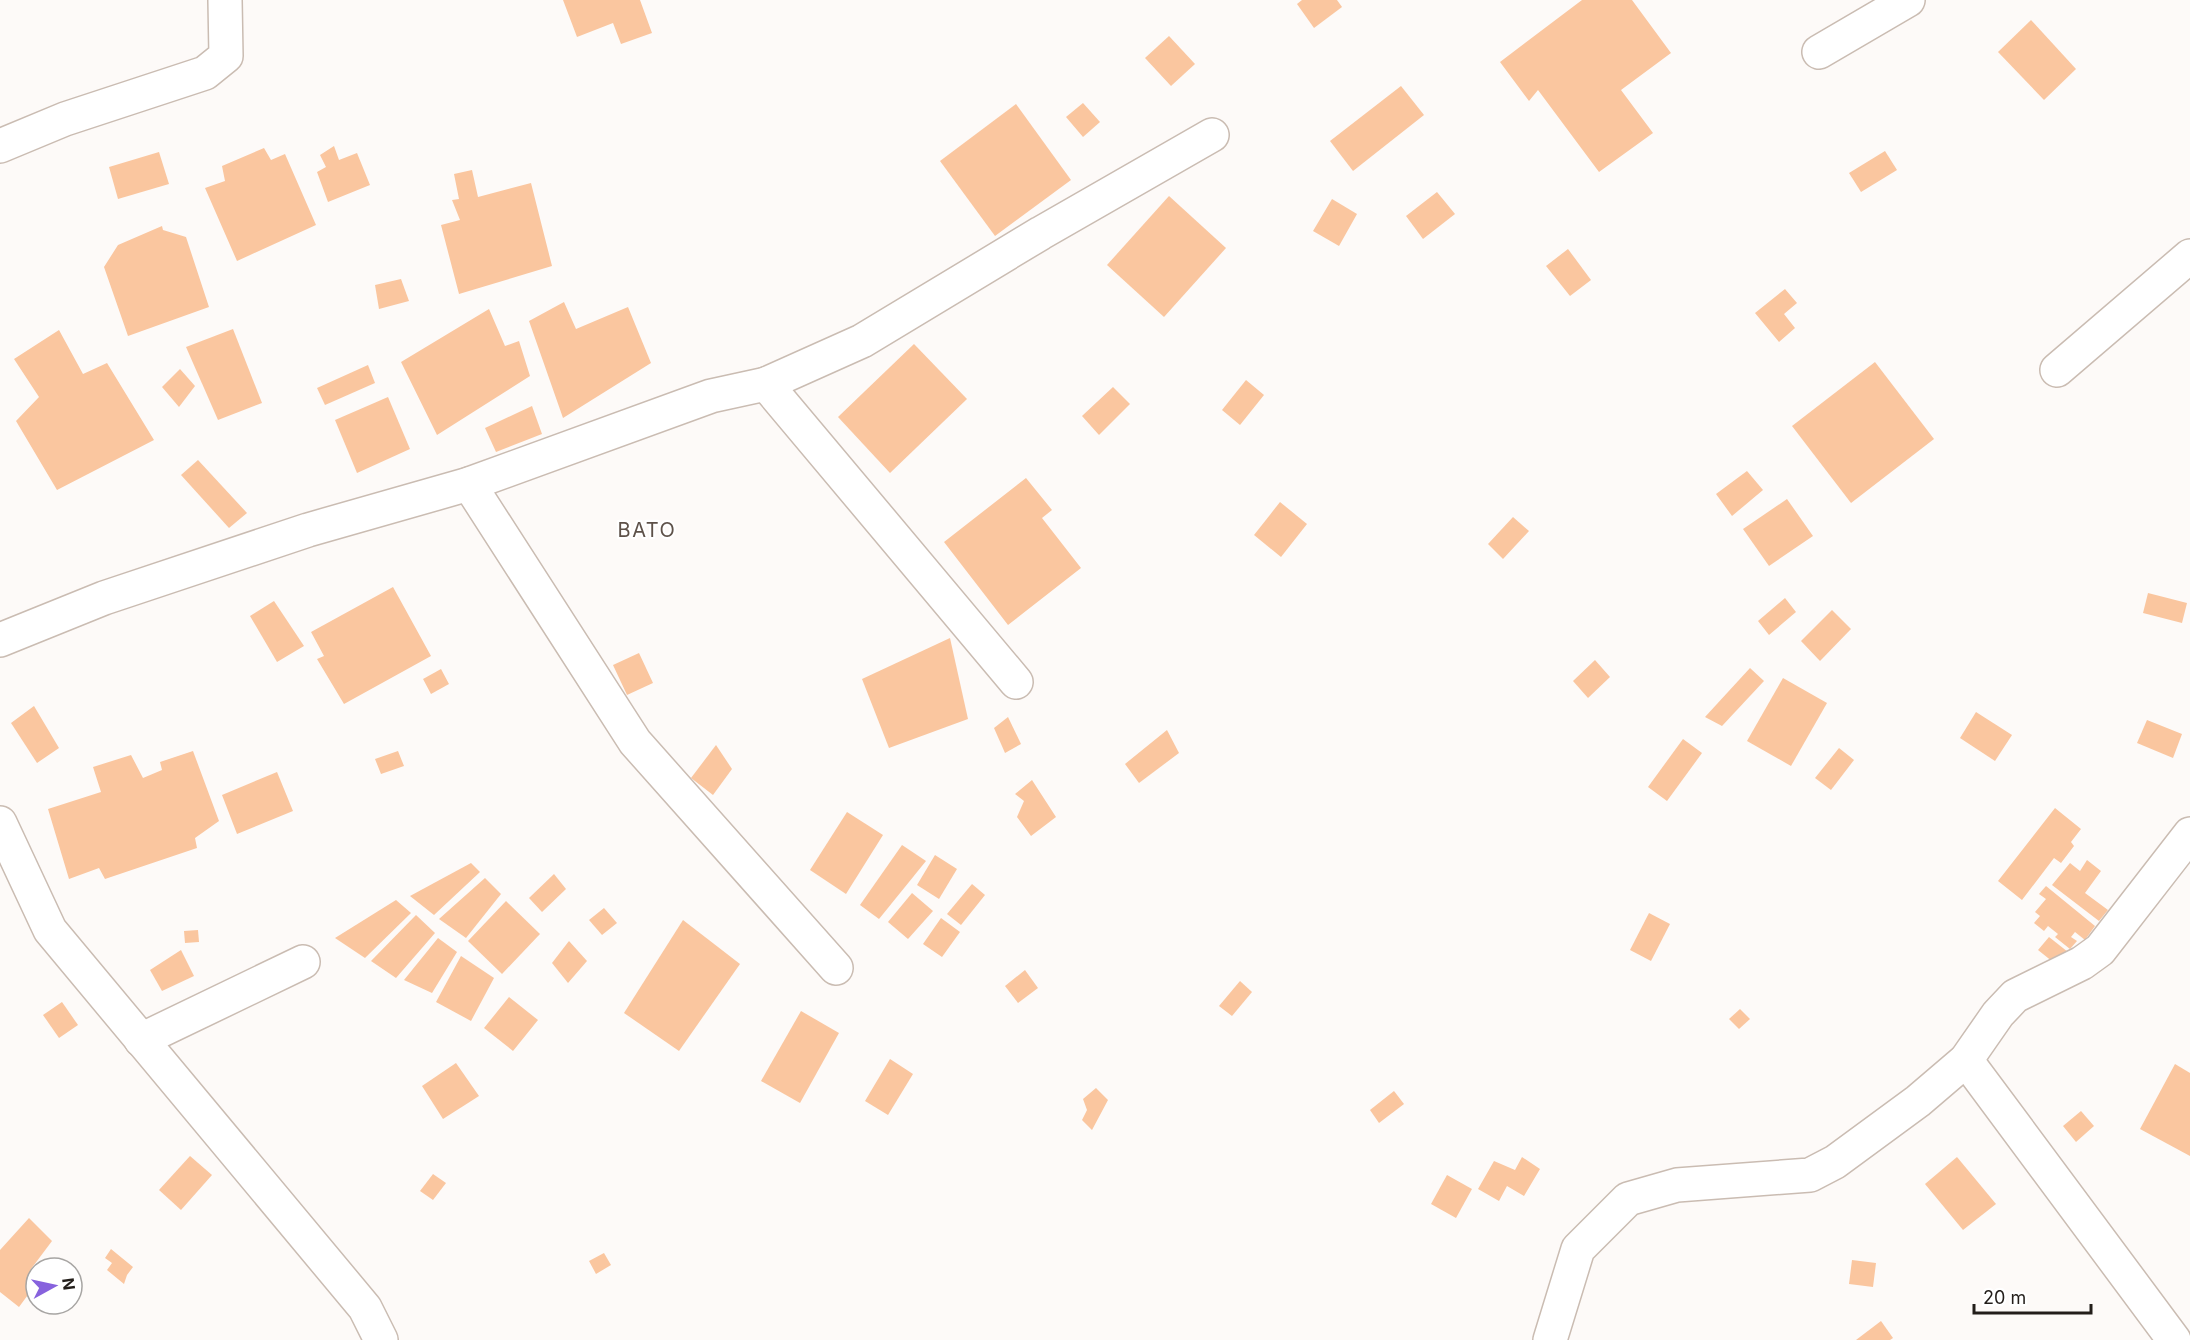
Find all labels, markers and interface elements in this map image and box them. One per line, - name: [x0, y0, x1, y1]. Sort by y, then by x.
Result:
- district label: BATO: [618, 518, 676, 542]
- north arrow: [24, 1256, 84, 1316]
- text: N: [58, 1276, 80, 1291]
- scale bar: [1974, 1277, 2091, 1315]
- text: 20 m: [1983, 1287, 2026, 1308]

